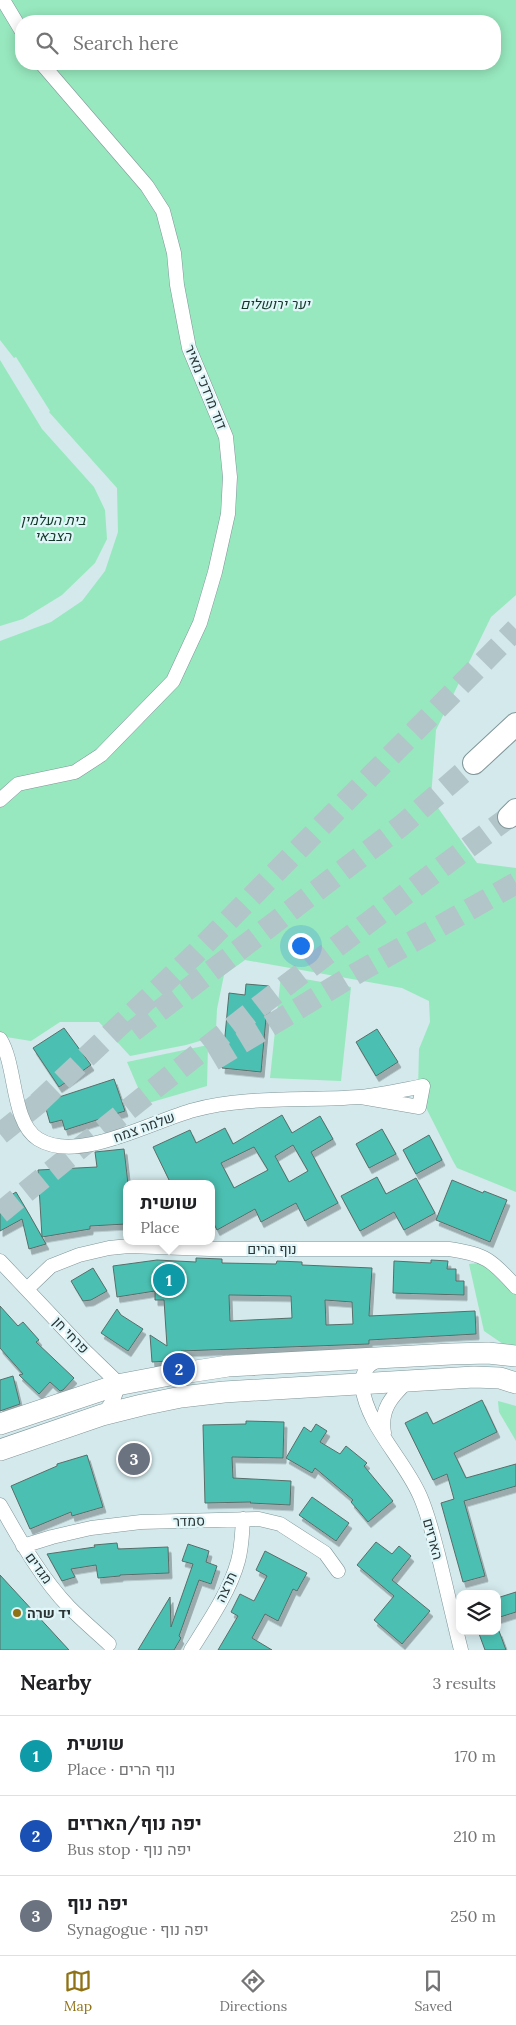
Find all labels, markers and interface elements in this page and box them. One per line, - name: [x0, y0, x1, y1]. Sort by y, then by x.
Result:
- search box: [15, 15, 501, 70]
- icon: search: [33, 29, 61, 57]
- text: Search here: [73, 31, 179, 55]
- park label: יער ירושלים: [240, 295, 312, 313]
- street label: דוד מרדכי מאיר: [181, 342, 231, 432]
- park label: בית העלמין הצבאי: [21, 511, 86, 545]
- your location: [288, 933, 314, 959]
- street label: שלמה צמח: [111, 1108, 177, 1146]
- popup: [123, 1180, 215, 1245]
- text: שושית: [140, 1190, 198, 1214]
- text: Place: [140, 1217, 180, 1237]
- street label: נוף הרים: [247, 1240, 297, 1258]
- pin: 1: [153, 1261, 185, 1299]
- street label: פרחי חן: [49, 1313, 93, 1357]
- pin: 2: [163, 1350, 195, 1388]
- pin: 3: [118, 1440, 150, 1478]
- street label: סמדר: [173, 1511, 205, 1531]
- street label: הארזים: [419, 1516, 447, 1562]
- street label: מגדים: [22, 1549, 56, 1587]
- street label: תרצה: [211, 1569, 241, 1605]
- map controls: [456, 1590, 501, 1635]
- button: layers: [456, 1590, 501, 1635]
- place label: יד שרה: [27, 1604, 71, 1622]
- marker: יד שרה: [11, 1607, 23, 1619]
- text: Nearby: [20, 1669, 91, 1696]
- text: 3 results: [432, 1673, 496, 1693]
- text: שושית: [67, 1731, 124, 1755]
- text: 1: [33, 1746, 39, 1766]
- text: 170 m: [454, 1746, 496, 1766]
- text: Place · נוף הרים: [67, 1759, 175, 1779]
- text: יפה נוף/הארזים: [67, 1811, 202, 1835]
- text: 2: [32, 1826, 40, 1846]
- text: 210 m: [453, 1826, 496, 1846]
- text: Bus stop · יפה נוף: [67, 1839, 191, 1859]
- text: יפה נוף: [67, 1891, 128, 1915]
- text: 3: [32, 1906, 40, 1926]
- text: 250 m: [450, 1906, 496, 1926]
- text: Synagogue · יפה נוף: [67, 1919, 209, 1939]
- tab: Map: [64, 1967, 92, 2015]
- tab: Directions: [219, 1967, 287, 2015]
- tab: Saved: [414, 1967, 452, 2015]

